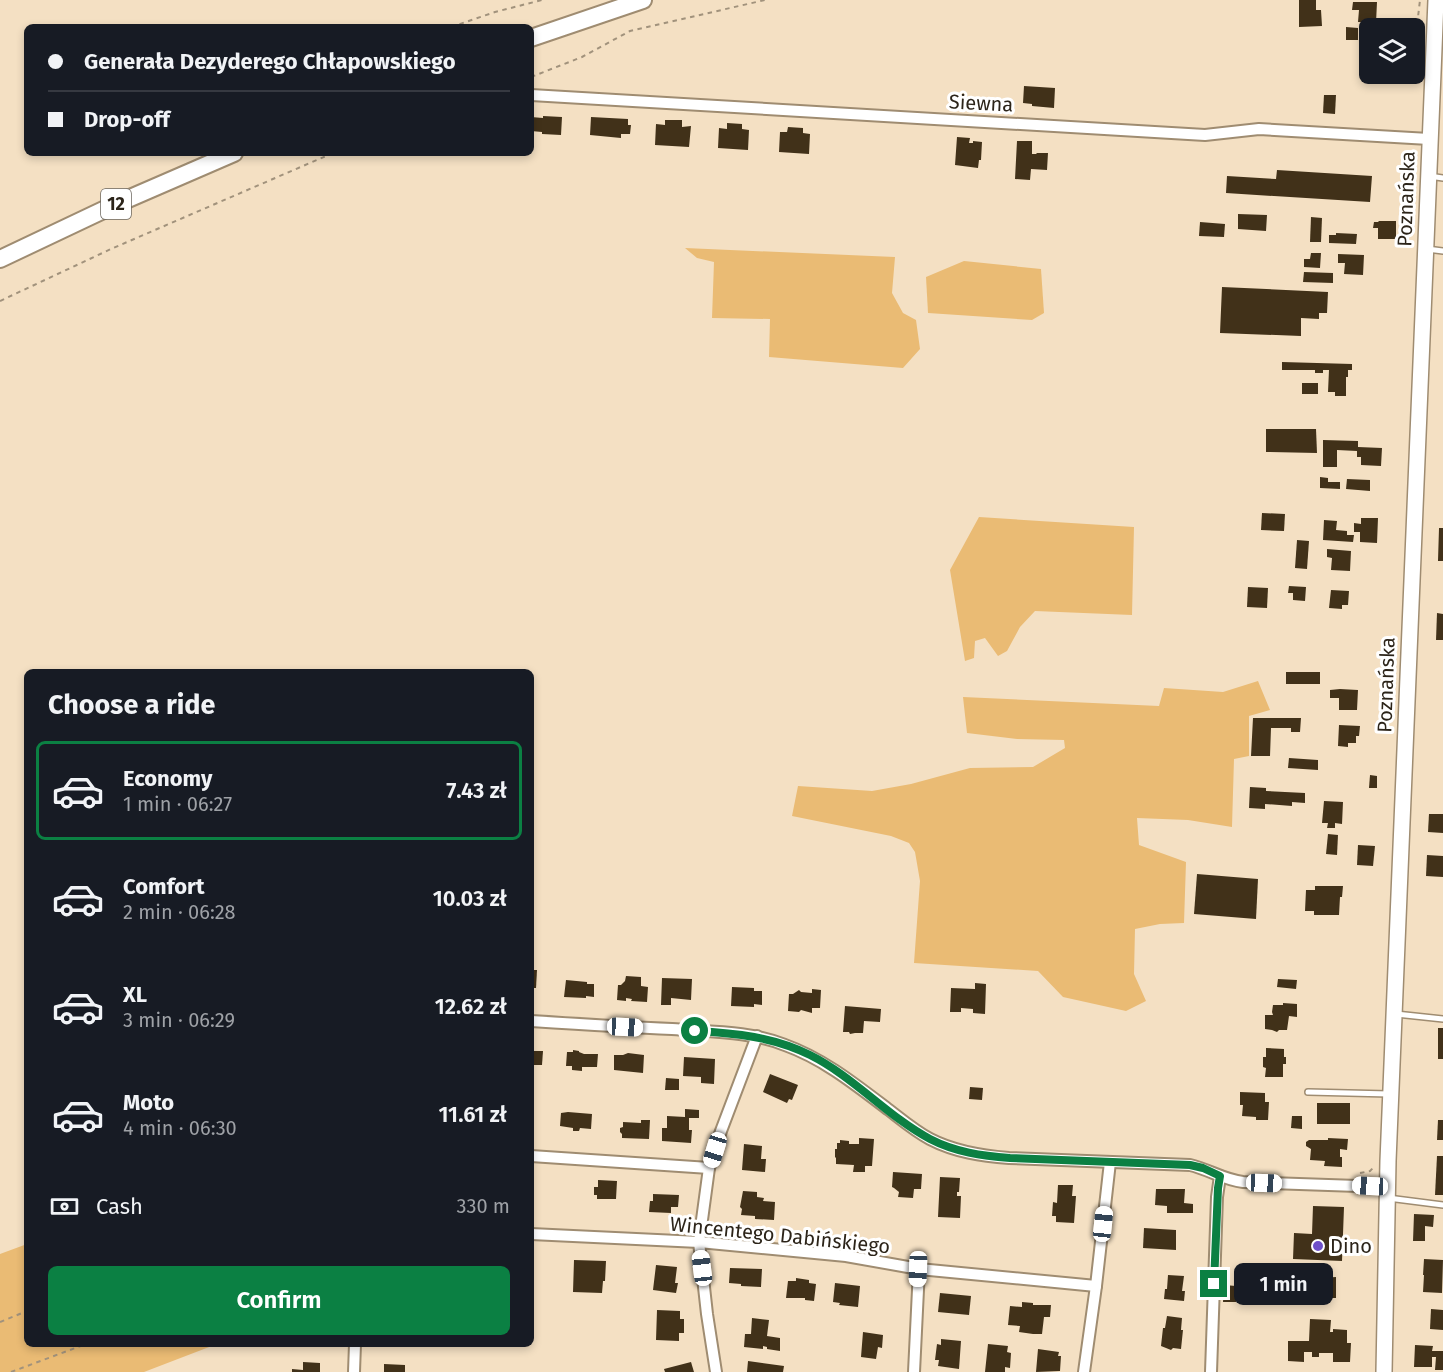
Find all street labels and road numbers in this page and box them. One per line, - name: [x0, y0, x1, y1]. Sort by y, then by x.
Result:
- street label: Siewna: [948, 89, 1014, 117]
- street label: Poznańska: [1392, 151, 1420, 247]
- road number: 12: [101, 189, 131, 219]
- street label: Poznańska: [1372, 637, 1400, 733]
- street label: Wincentego Dabińskiego: [669, 1212, 891, 1258]

